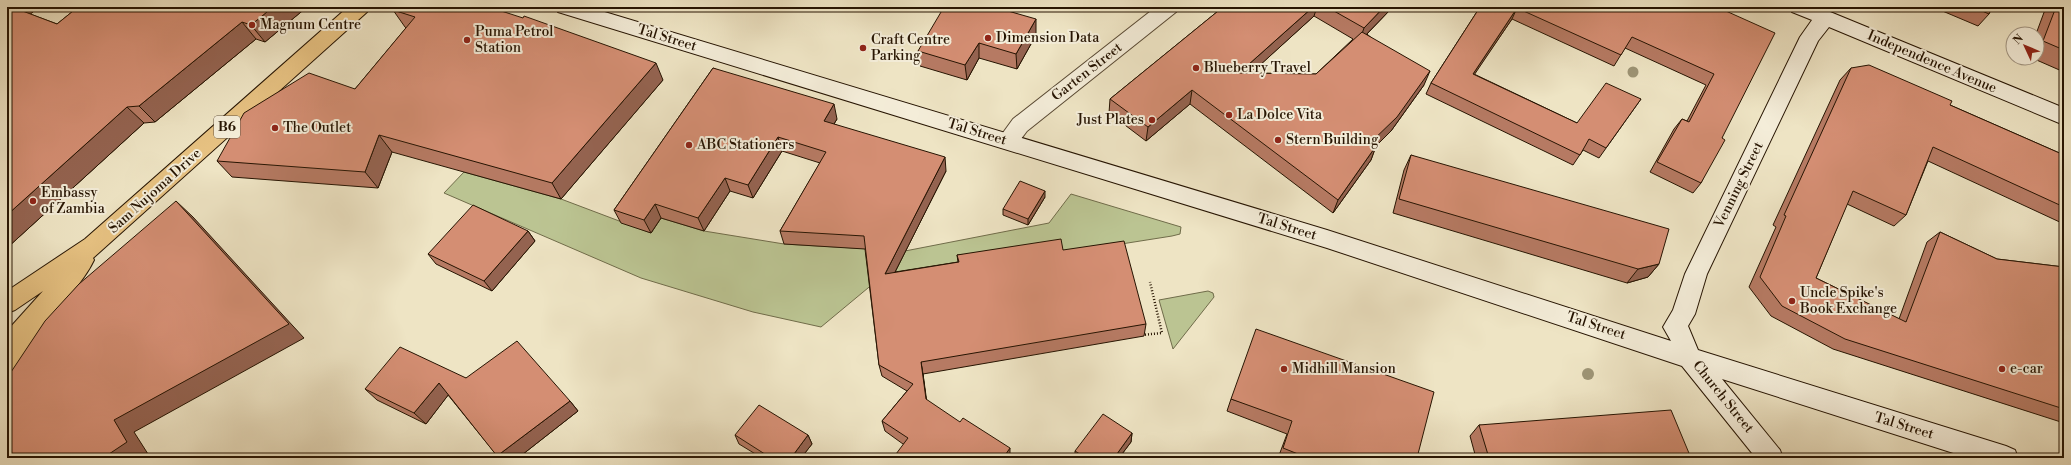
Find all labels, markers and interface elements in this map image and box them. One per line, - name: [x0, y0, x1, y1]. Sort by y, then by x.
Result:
- place label: Magnum Centre: [260, 16, 361, 34]
- marker: Magnum Centre: [247, 20, 257, 30]
- street label: Tal Street: [635, 20, 699, 56]
- place label: Puma Petrol Station: [475, 23, 554, 57]
- north arrow: [2005, 26, 2045, 66]
- street label: Independence Avenue: [1865, 27, 1999, 97]
- place label: Dimension Data: [996, 29, 1100, 47]
- place label: Craft Centre Parking: [871, 31, 950, 65]
- text: N: [2010, 32, 2027, 48]
- marker: Dimension Data: [983, 33, 993, 43]
- marker: Puma Petrol Station: [462, 35, 472, 45]
- street label: Garten Street: [1048, 39, 1126, 105]
- marker: Craft Centre Parking: [858, 43, 868, 53]
- place label: Blueberry Travel: [1203, 59, 1311, 77]
- marker: Blueberry Travel: [1191, 63, 1201, 73]
- place label: La Dolce Vita: [1237, 106, 1323, 124]
- marker: La Dolce Vita: [1224, 110, 1234, 120]
- place label: Just Plates: [1076, 111, 1144, 129]
- street label: Tal Street: [945, 114, 1009, 150]
- marker: Just Plates: [1147, 115, 1157, 125]
- road number: B6: [214, 116, 240, 138]
- place label: The Outlet: [283, 119, 351, 137]
- marker: The Outlet: [270, 123, 280, 133]
- place label: Stern Building: [1286, 131, 1379, 149]
- marker: Stern Building: [1273, 135, 1283, 145]
- place label: ABC Stationers: [696, 136, 794, 154]
- street label: Venning Street: [1710, 139, 1768, 232]
- marker: ABC Stationers: [684, 140, 694, 150]
- street label: Sam Nujoma Drive: [105, 145, 205, 237]
- place label: Embassy of Zambia: [41, 184, 106, 218]
- marker: Embassy of Zambia: [28, 196, 38, 206]
- street label: Tal Street: [1255, 209, 1319, 245]
- place label: Uncle Spike's Book Exchange: [1799, 284, 1897, 318]
- marker: Uncle Spike's Book Exchange: [1787, 296, 1797, 306]
- street label: Tal Street: [1564, 308, 1628, 344]
- street label: Church Street: [1688, 357, 1758, 437]
- place label: Midhill Mansion: [1292, 360, 1397, 378]
- place label: e-car: [2010, 360, 2043, 378]
- marker: Midhill Mansion: [1279, 364, 1289, 374]
- marker: e-car: [1997, 364, 2007, 374]
- street label: Tal Street: [1872, 408, 1936, 444]

